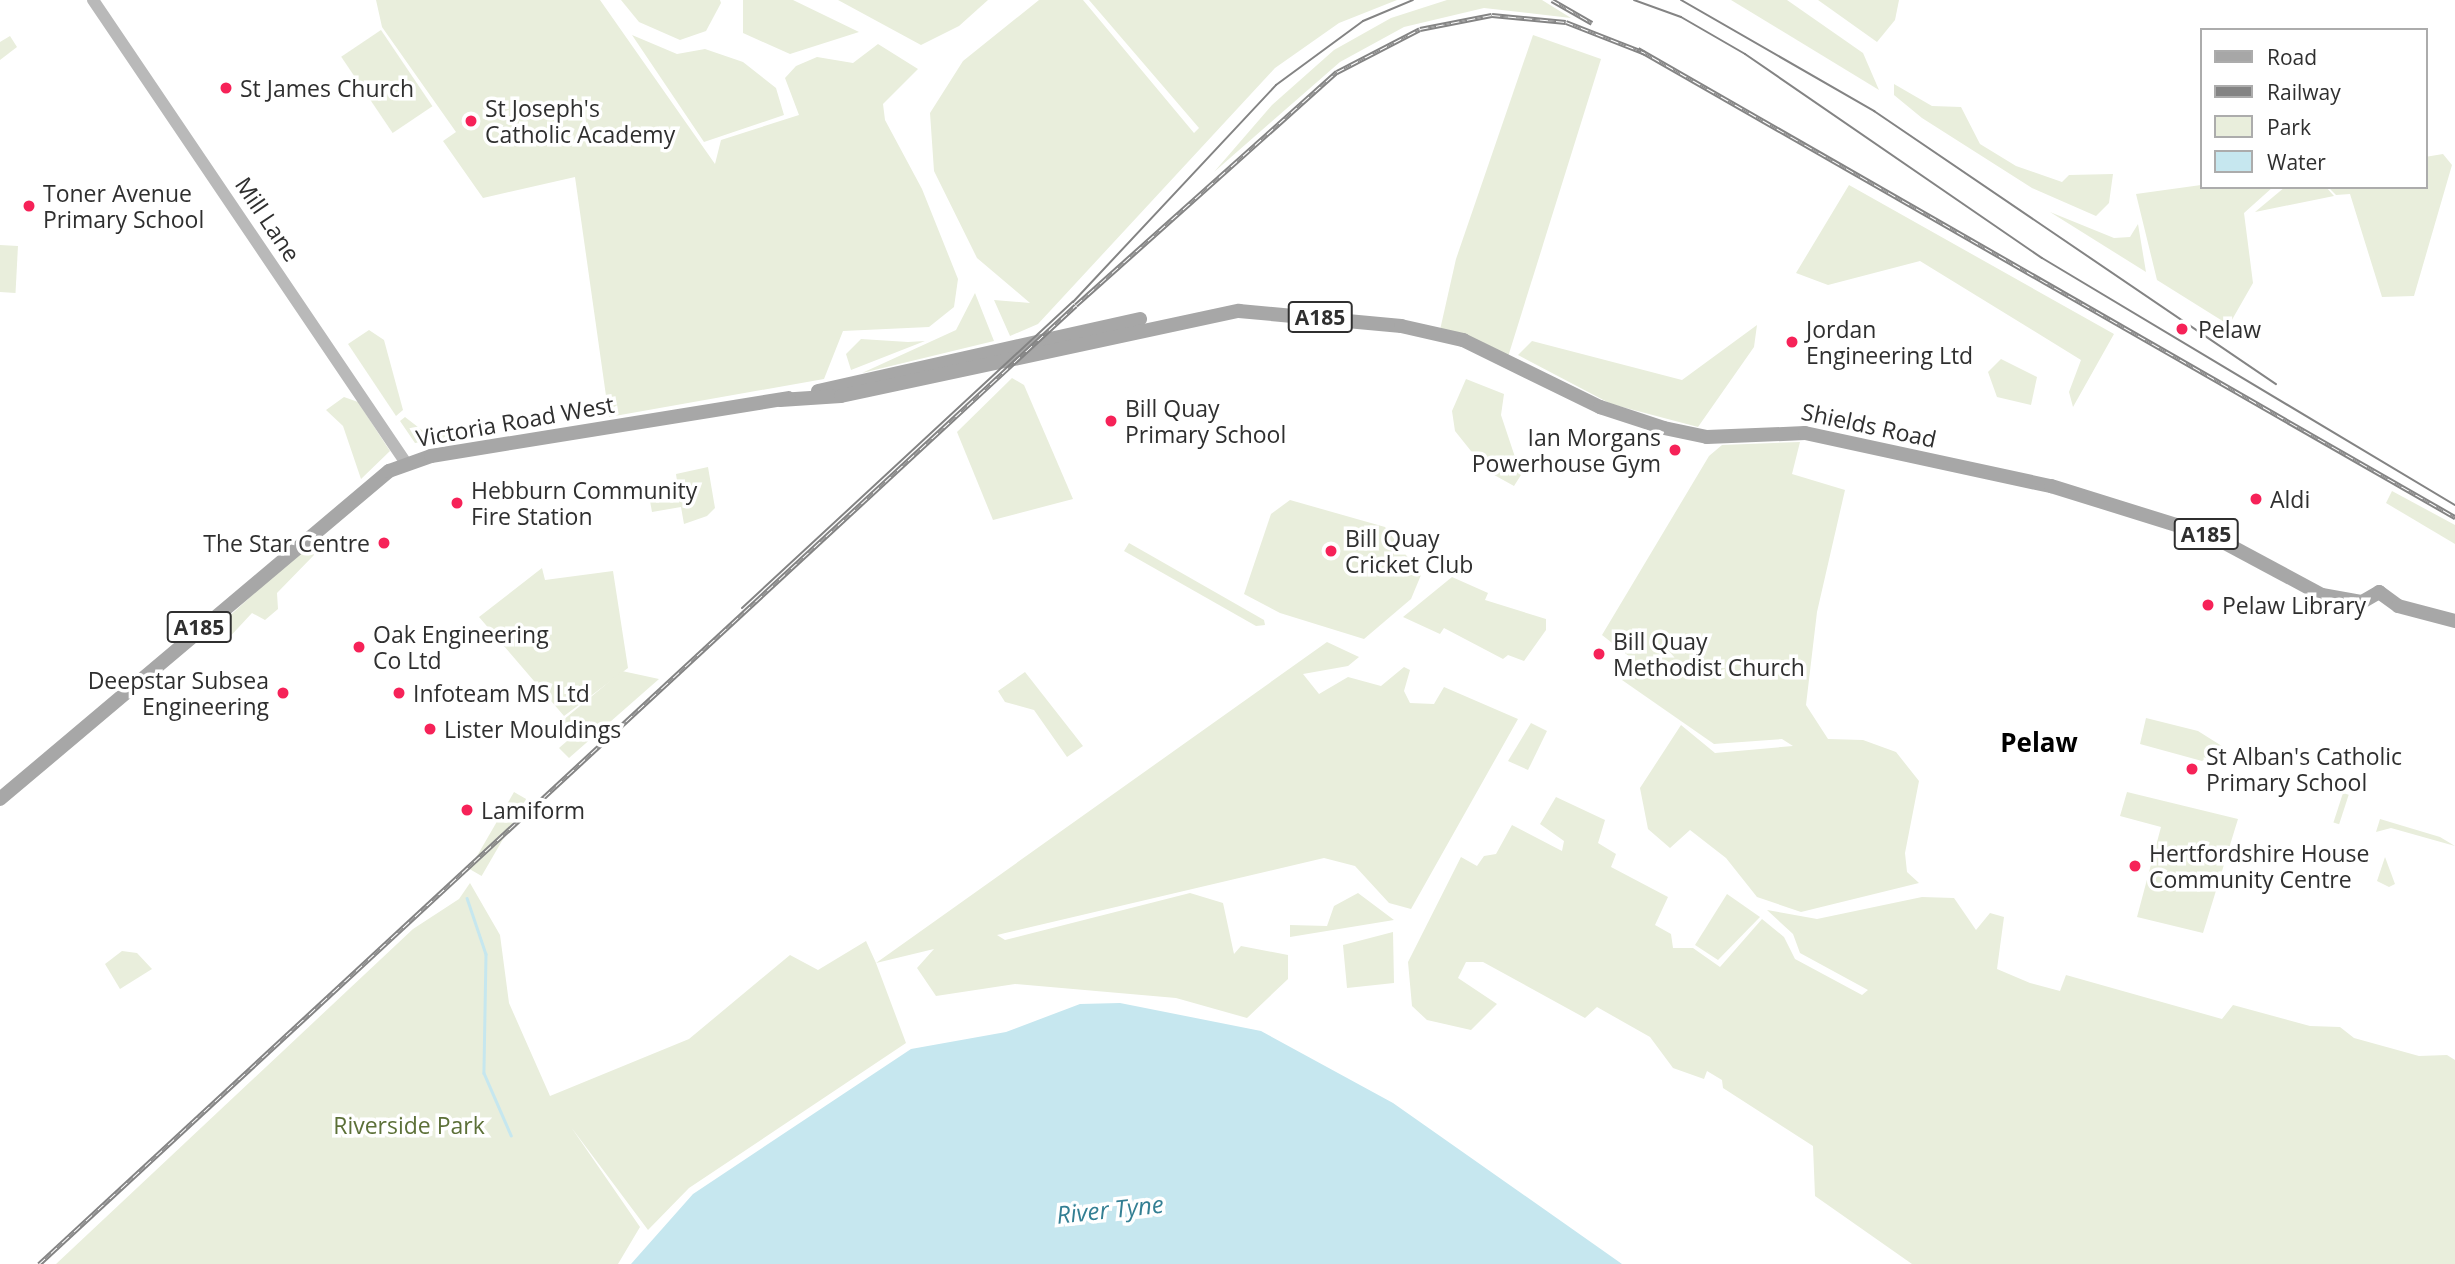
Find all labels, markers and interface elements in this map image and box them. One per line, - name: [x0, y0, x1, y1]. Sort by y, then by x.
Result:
- legend: [2200, 28, 2427, 189]
- text: Road: [2267, 43, 2317, 71]
- place label: St James Church: [240, 74, 414, 102]
- text: Railway: [2267, 78, 2341, 106]
- marker: St James Church: [218, 80, 234, 96]
- place label: St Joseph's Catholic Academy: [485, 94, 675, 148]
- marker: St Joseph's Catholic Academy: [463, 113, 479, 129]
- text: Park: [2267, 113, 2311, 141]
- text: Water: [2267, 148, 2326, 176]
- street label: Mill Lane: [230, 172, 306, 266]
- place label: Toner Avenue Primary School: [43, 179, 204, 233]
- marker: Toner Avenue Primary School: [21, 198, 37, 214]
- road number: A185: [1287, 300, 1353, 334]
- place label: Jordan Engineering Ltd: [1806, 315, 1973, 369]
- place label: Pelaw: [2198, 315, 2261, 343]
- marker: Pelaw: [2172, 319, 2192, 339]
- marker: Jordan Engineering Ltd: [1784, 334, 1800, 350]
- street label: Victoria Road West: [414, 390, 616, 452]
- place label: Bill Quay Primary School: [1125, 394, 1286, 448]
- street label: Shields Road: [1799, 397, 1939, 453]
- marker: Bill Quay Primary School: [1103, 413, 1119, 429]
- place label: Ian Morgans Powerhouse Gym: [1472, 423, 1661, 477]
- marker: Ian Morgans Powerhouse Gym: [1667, 442, 1683, 458]
- place label: Hebburn Community Fire Station: [471, 476, 697, 530]
- place label: Aldi: [2270, 485, 2310, 513]
- marker: Aldi: [2248, 491, 2264, 507]
- marker: Hebburn Community Fire Station: [449, 495, 465, 511]
- road number: A185: [2173, 516, 2239, 552]
- place label: Bill Quay Cricket Club: [1345, 524, 1473, 578]
- place label: The Star Centre: [203, 529, 370, 557]
- marker: The Star Centre: [376, 535, 392, 551]
- marker: Bill Quay Cricket Club: [1323, 543, 1339, 559]
- place label: Pelaw Library: [2222, 591, 2366, 619]
- marker: Pelaw Library: [2200, 597, 2216, 613]
- road number: A185: [166, 610, 232, 644]
- place label: Oak Engineering Co Ltd: [373, 620, 549, 674]
- place label: Bill Quay Methodist Church: [1613, 627, 1805, 681]
- marker: Oak Engineering Co Ltd: [351, 639, 367, 655]
- marker: Bill Quay Methodist Church: [1591, 646, 1607, 662]
- place label: Deepstar Subsea Engineering: [88, 666, 269, 720]
- place label: Infoteam MS Ltd: [413, 679, 590, 707]
- marker: Deepstar Subsea Engineering: [275, 685, 291, 701]
- marker: Infoteam MS Ltd: [391, 685, 407, 701]
- place label: Lister Mouldings: [444, 715, 621, 743]
- marker: Lister Mouldings: [422, 721, 438, 737]
- district label: Pelaw: [2000, 727, 2078, 759]
- place label: St Alban's Catholic Primary School: [2206, 742, 2402, 796]
- marker: St Alban's Catholic Primary School: [2184, 761, 2200, 777]
- place label: Lamiform: [481, 796, 585, 824]
- marker: Lamiform: [459, 802, 475, 818]
- place label: Hertfordshire House Community Centre: [2149, 839, 2369, 893]
- marker: Hertfordshire House Community Centre: [2127, 858, 2143, 874]
- park label: Riverside Park: [333, 1111, 485, 1139]
- water label: River Tyne: [1055, 1189, 1165, 1229]

